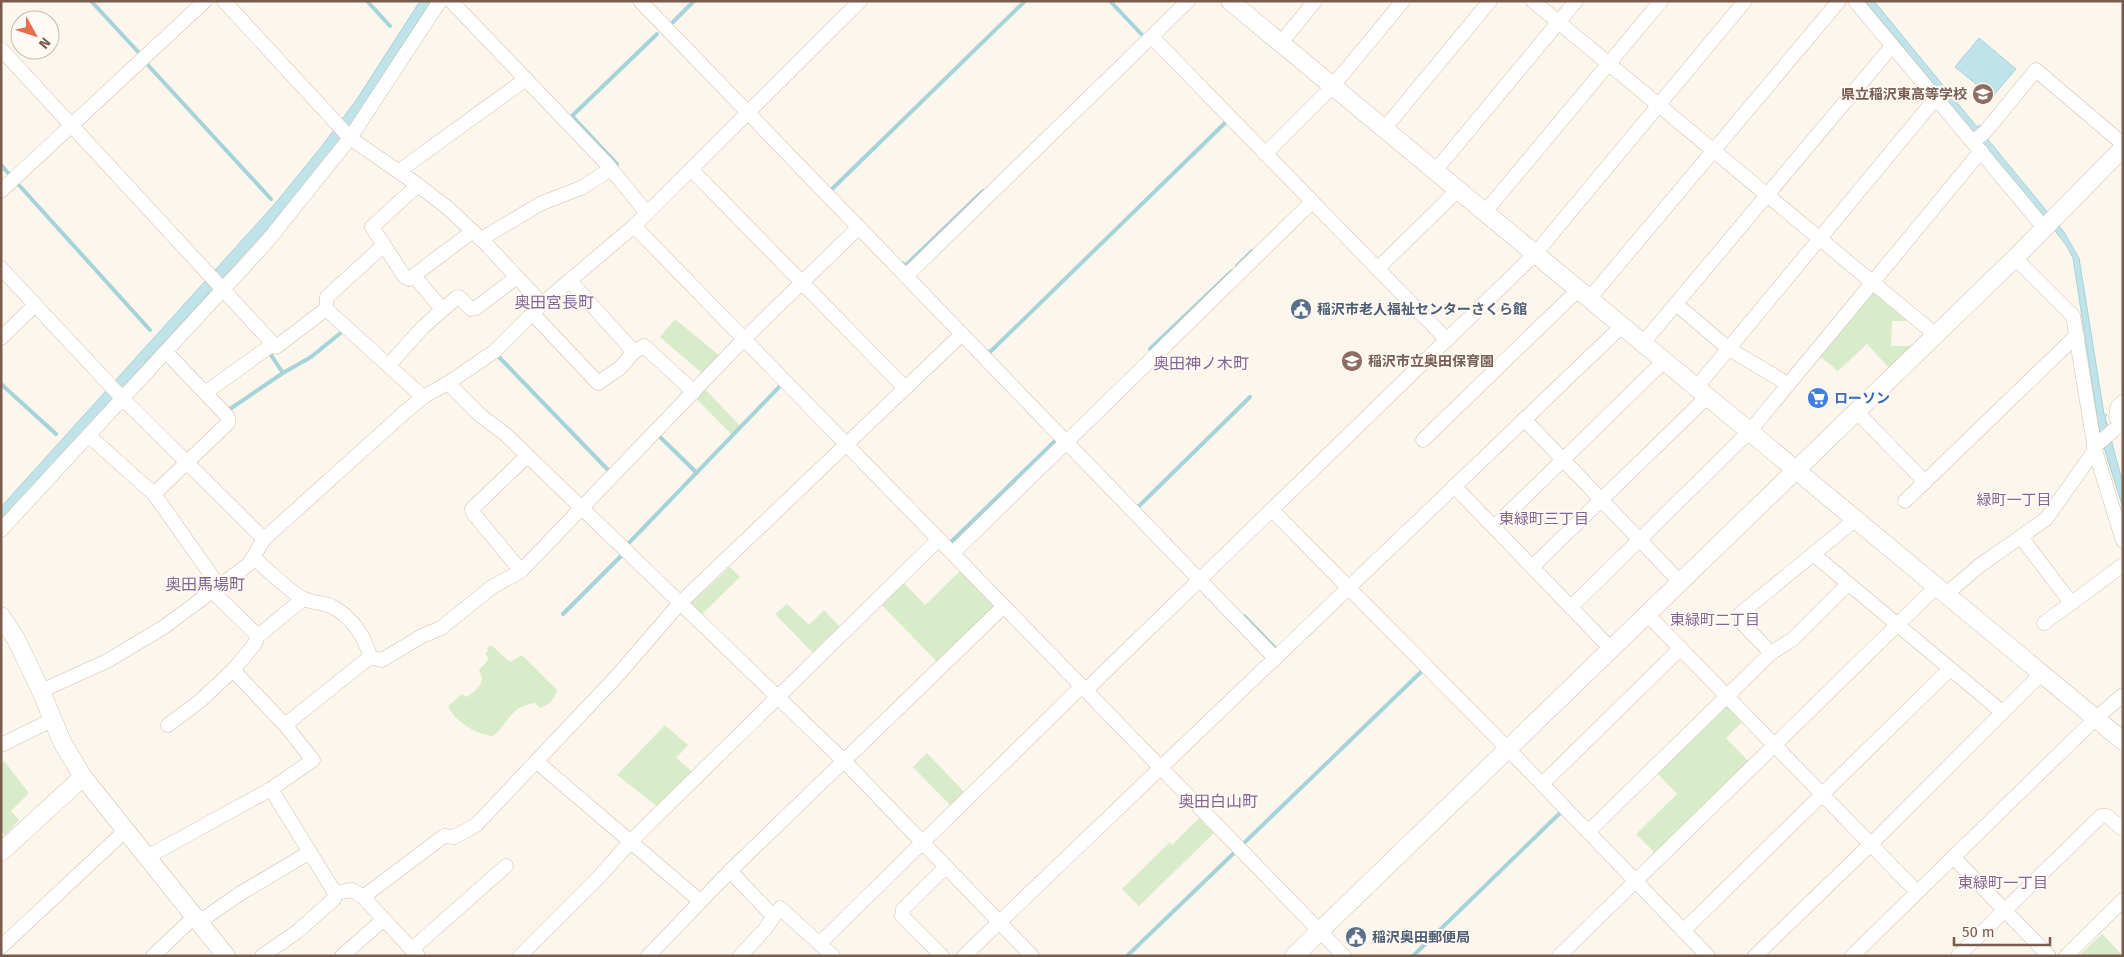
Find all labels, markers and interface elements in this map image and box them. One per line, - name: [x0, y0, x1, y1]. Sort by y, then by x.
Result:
- north arrow: [10, 10, 60, 60]
- text: N: [35, 34, 54, 52]
- school or university icon: 県立稲沢東高等学校: [1971, 82, 1995, 106]
- place label: 県立稲沢東高等学校: [1841, 86, 1967, 103]
- district label: 奥田宮長町: [514, 293, 594, 312]
- public building icon: 稲沢市老人福祉センターさくら館: [1289, 297, 1313, 321]
- place label: 稲沢市老人福祉センターさくら館: [1317, 301, 1527, 318]
- school or university icon: 稲沢市立奥田保育園: [1340, 349, 1364, 373]
- place label: 稲沢市立奥田保育園: [1368, 353, 1494, 370]
- district label: 奥田神ノ木町: [1153, 354, 1249, 373]
- supermarket icon: ローソン: [1806, 386, 1830, 410]
- place label: ローソン: [1834, 390, 1890, 407]
- district label: 緑町一丁目: [1976, 491, 2052, 509]
- district label: 東緑町三丁目: [1499, 510, 1589, 528]
- district label: 奥田馬場町: [165, 575, 245, 594]
- district label: 東緑町二丁目: [1670, 611, 1760, 629]
- district label: 奥田白山町: [1178, 792, 1258, 811]
- district label: 東緑町一丁目: [1958, 874, 2048, 892]
- scale bar: [1954, 914, 2050, 946]
- text: 50 m: [1962, 923, 1995, 941]
- public building icon: 稲沢奥田郵便局: [1344, 925, 1368, 949]
- place label: 稲沢奥田郵便局: [1372, 929, 1470, 946]

